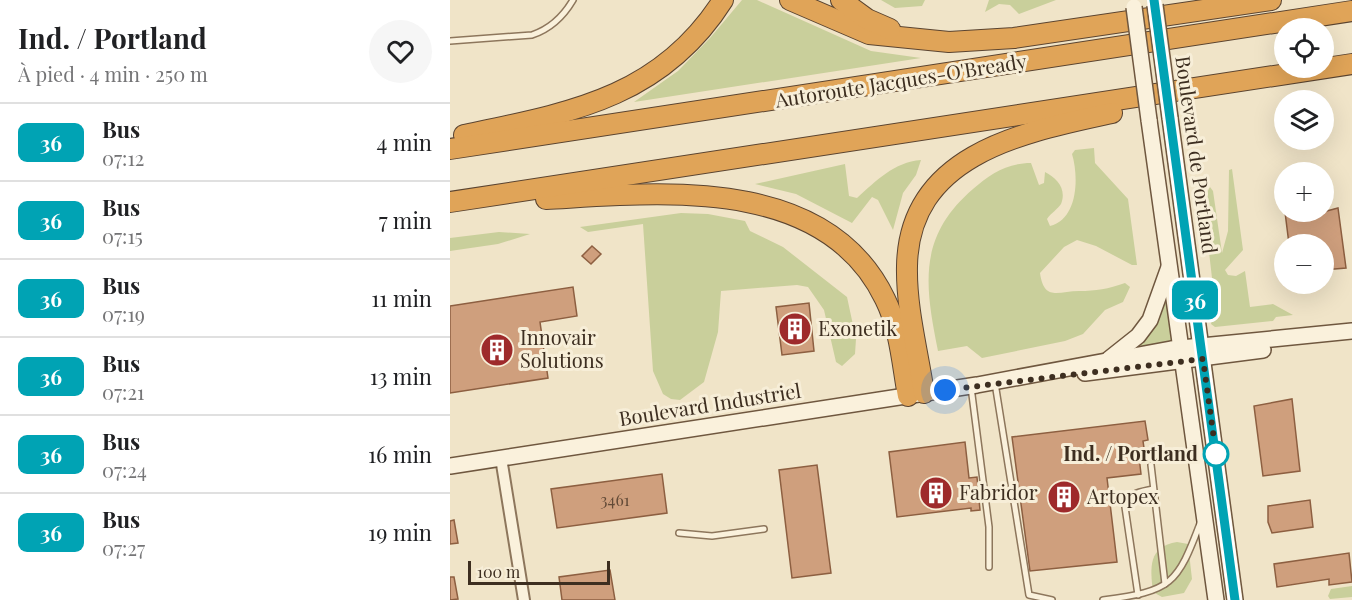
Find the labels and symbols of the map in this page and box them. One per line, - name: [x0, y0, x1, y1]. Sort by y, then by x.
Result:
- street label: Autoroute Jacques-O'Bready: [772, 46, 1028, 113]
- street label: Boulevard de Portland: [1170, 54, 1225, 256]
- line badge: 36: [1168, 280, 1222, 320]
- building icon: Exonetik: [777, 311, 813, 347]
- place label: Exonetik: [818, 314, 897, 341]
- place label: Innovair Solutions: [520, 323, 604, 373]
- building icon: Innovair Solutions: [479, 332, 515, 368]
- your location: [930, 375, 960, 405]
- street label: Boulevard Industriel: [617, 376, 803, 431]
- place label: Ind. / Portland: [1063, 439, 1198, 466]
- marker: Ind. / Portland: [1203, 441, 1229, 467]
- building icon: Fabridor: [918, 475, 954, 511]
- place label: Fabridor: [959, 478, 1038, 505]
- building icon: Artopex: [1046, 479, 1082, 515]
- place label: Artopex: [1086, 482, 1159, 509]
- house number: 3461: [600, 489, 630, 510]
- scale bar: [468, 558, 610, 586]

